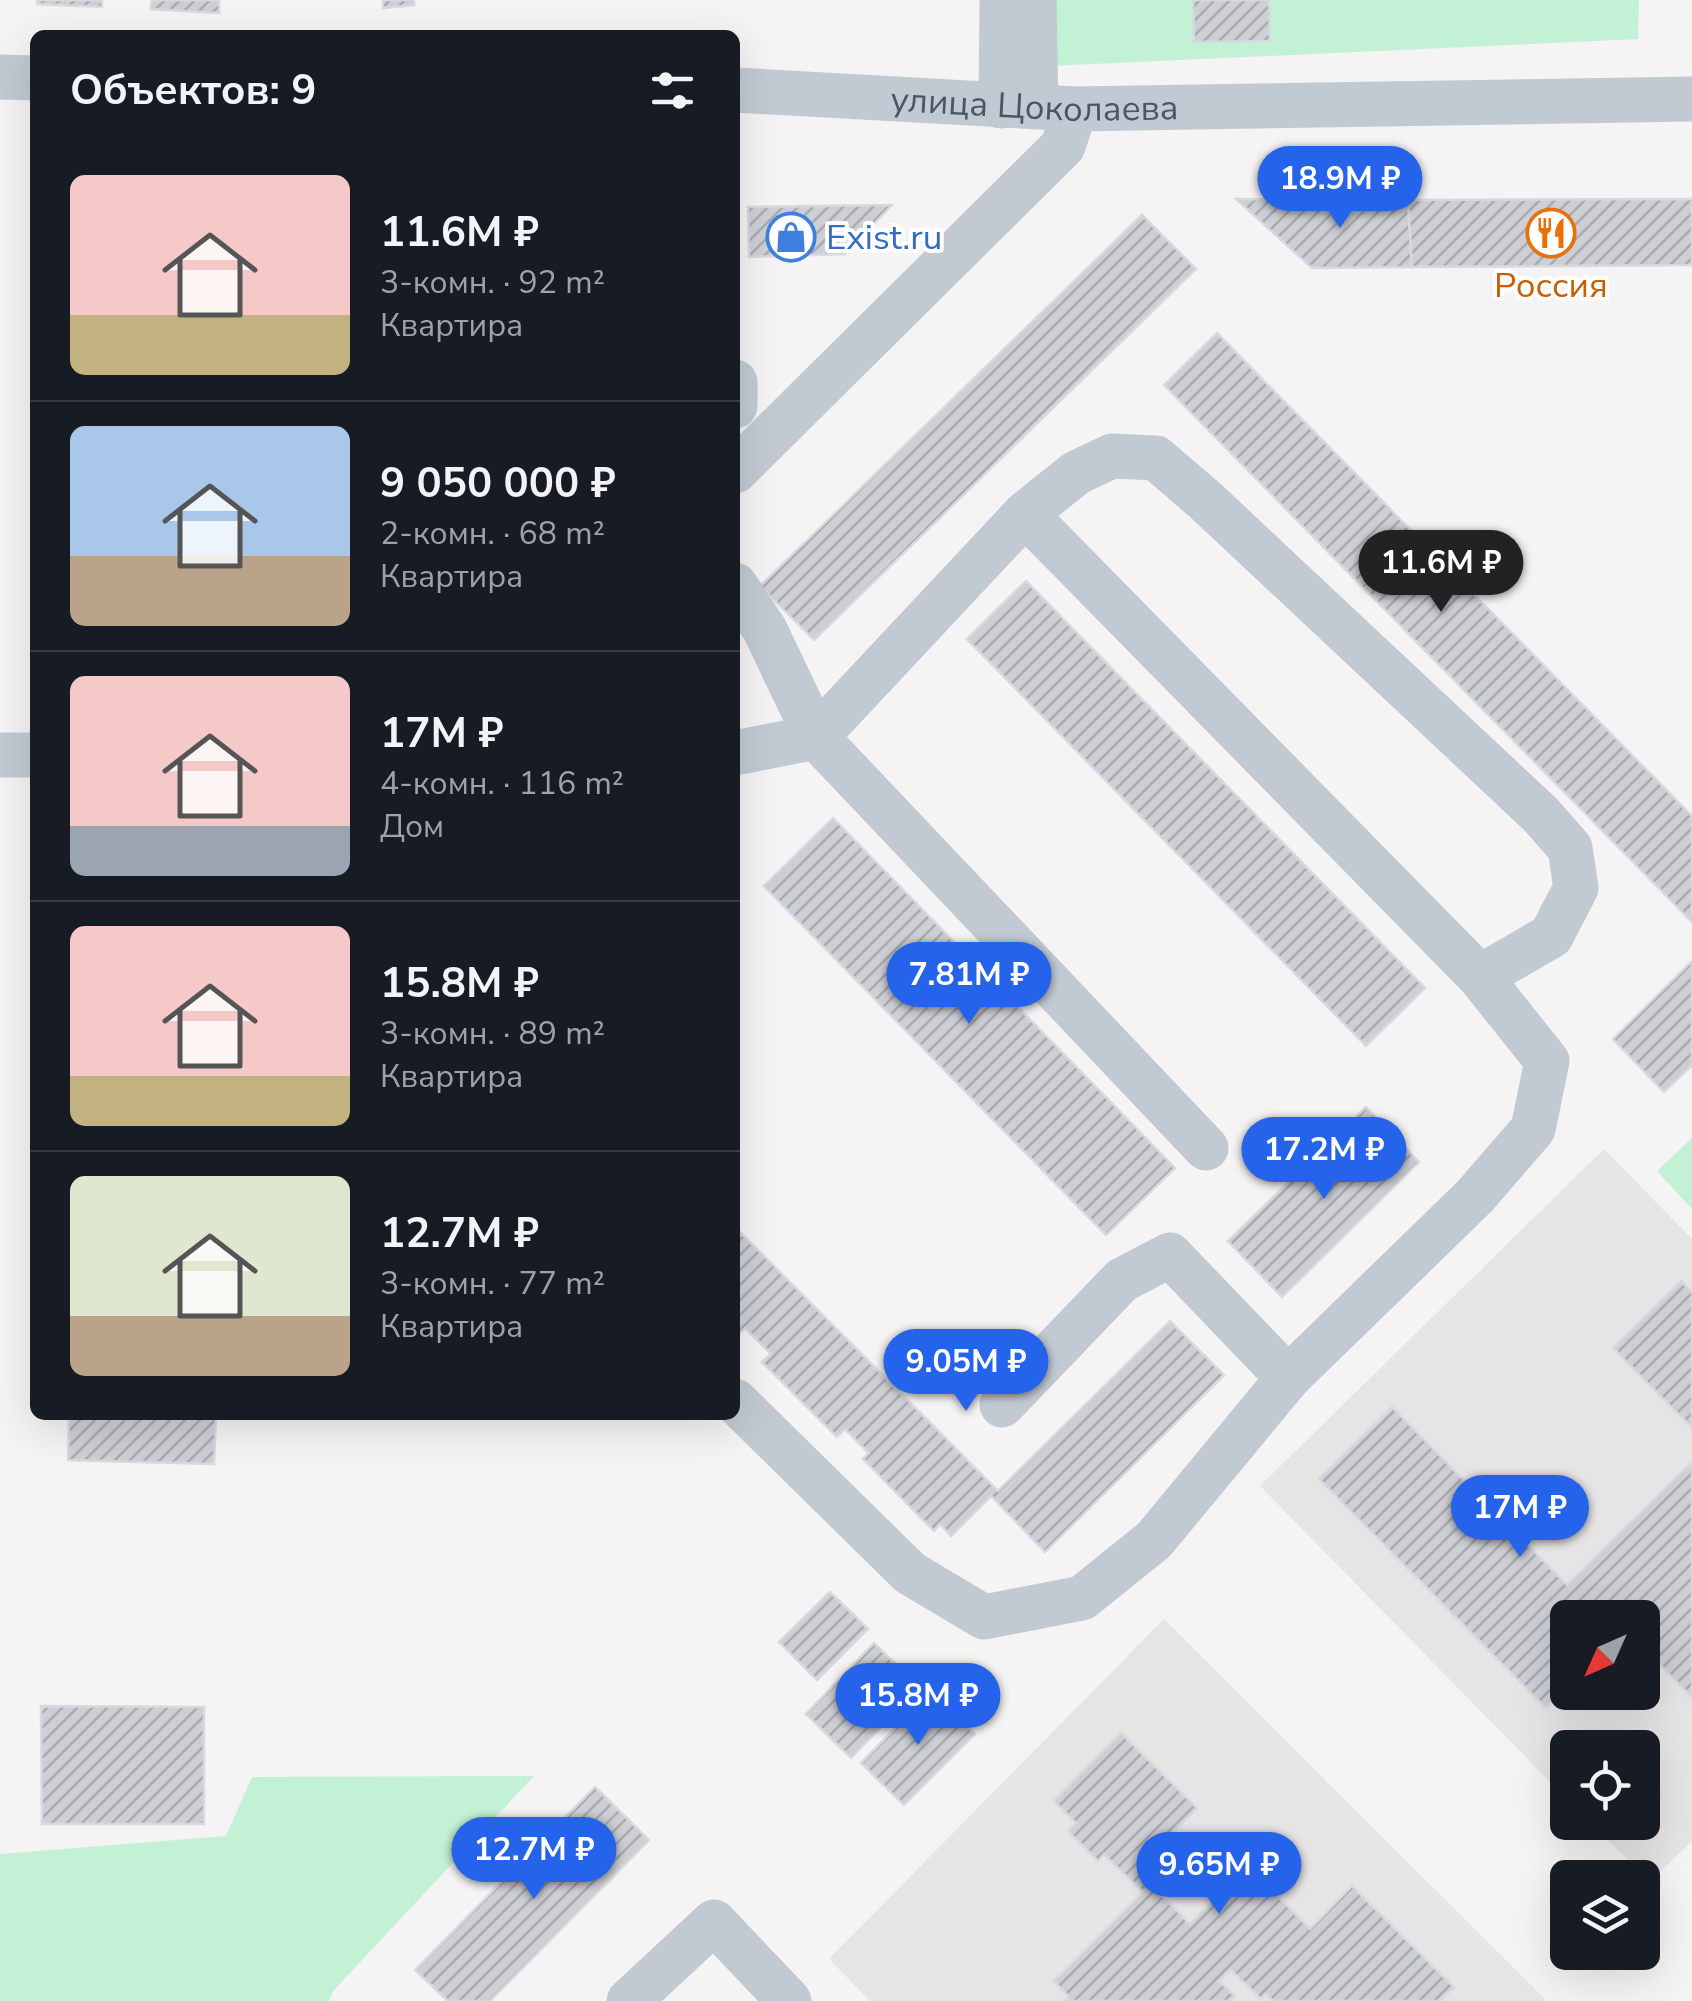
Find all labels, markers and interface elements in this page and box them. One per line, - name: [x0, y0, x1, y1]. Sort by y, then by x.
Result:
- text: Объектов: 9: [70, 62, 316, 119]
- icon: filters: [645, 63, 700, 118]
- street label: улица Цоколаева: [889, 76, 1179, 133]
- pin: 18.9M ₽: [1248, 146, 1432, 231]
- text: 18.9M ₽: [1279, 157, 1401, 200]
- text: 11.6M ₽: [380, 204, 539, 261]
- restaurant icon: Россия: [1525, 207, 1577, 259]
- shop icon: Exist.ru: [765, 211, 817, 263]
- place label: Exist.ru: [826, 214, 942, 261]
- icon: home: [150, 215, 270, 335]
- text: 3-комн. · 92 m²: [380, 261, 605, 304]
- place label: Россия: [1494, 262, 1608, 309]
- text: Квартира: [380, 304, 523, 347]
- text: 9 050 000 ₽: [380, 455, 616, 512]
- icon: home: [150, 466, 270, 586]
- text: 2-комн. · 68 m²: [380, 512, 605, 555]
- pin: 11.6M ₽: [1349, 530, 1533, 615]
- text: 11.6M ₽: [1380, 541, 1502, 584]
- text: Квартира: [380, 555, 523, 598]
- text: 17M ₽: [380, 705, 503, 762]
- icon: home: [150, 716, 270, 836]
- text: 4-комн. · 116 m²: [380, 762, 624, 805]
- text: Дом: [380, 805, 444, 848]
- pin: 7.81M ₽: [877, 942, 1061, 1027]
- text: 7.81M ₽: [908, 953, 1030, 996]
- text: 15.8M ₽: [380, 955, 539, 1012]
- icon: home: [150, 966, 270, 1086]
- text: 3-комн. · 89 m²: [380, 1012, 605, 1055]
- text: Квартира: [380, 1055, 523, 1098]
- pin: 17.2M ₽: [1232, 1117, 1416, 1202]
- text: 17.2M ₽: [1263, 1128, 1385, 1171]
- text: 12.7M ₽: [380, 1205, 539, 1262]
- icon: home: [150, 1216, 270, 1336]
- text: 3-комн. · 77 m²: [380, 1262, 605, 1305]
- text: Квартира: [380, 1305, 523, 1348]
- pin: 9.05M ₽: [874, 1329, 1058, 1414]
- text: 9.05M ₽: [905, 1340, 1027, 1383]
- pin: 17M ₽: [1450, 1475, 1590, 1560]
- text: 17M ₽: [1473, 1486, 1567, 1529]
- north arrow: [1550, 1600, 1660, 1710]
- map controls: [1550, 1600, 1660, 1970]
- pin: 15.8M ₽: [826, 1663, 1010, 1748]
- text: 15.8M ₽: [857, 1674, 979, 1717]
- button: locate: [1550, 1730, 1660, 1840]
- pin: 12.7M ₽: [442, 1817, 626, 1902]
- text: 12.7M ₽: [473, 1828, 595, 1871]
- pin: 9.65M ₽: [1127, 1832, 1311, 1917]
- text: 9.65M ₽: [1158, 1843, 1280, 1886]
- button: layers: [1550, 1860, 1660, 1970]

